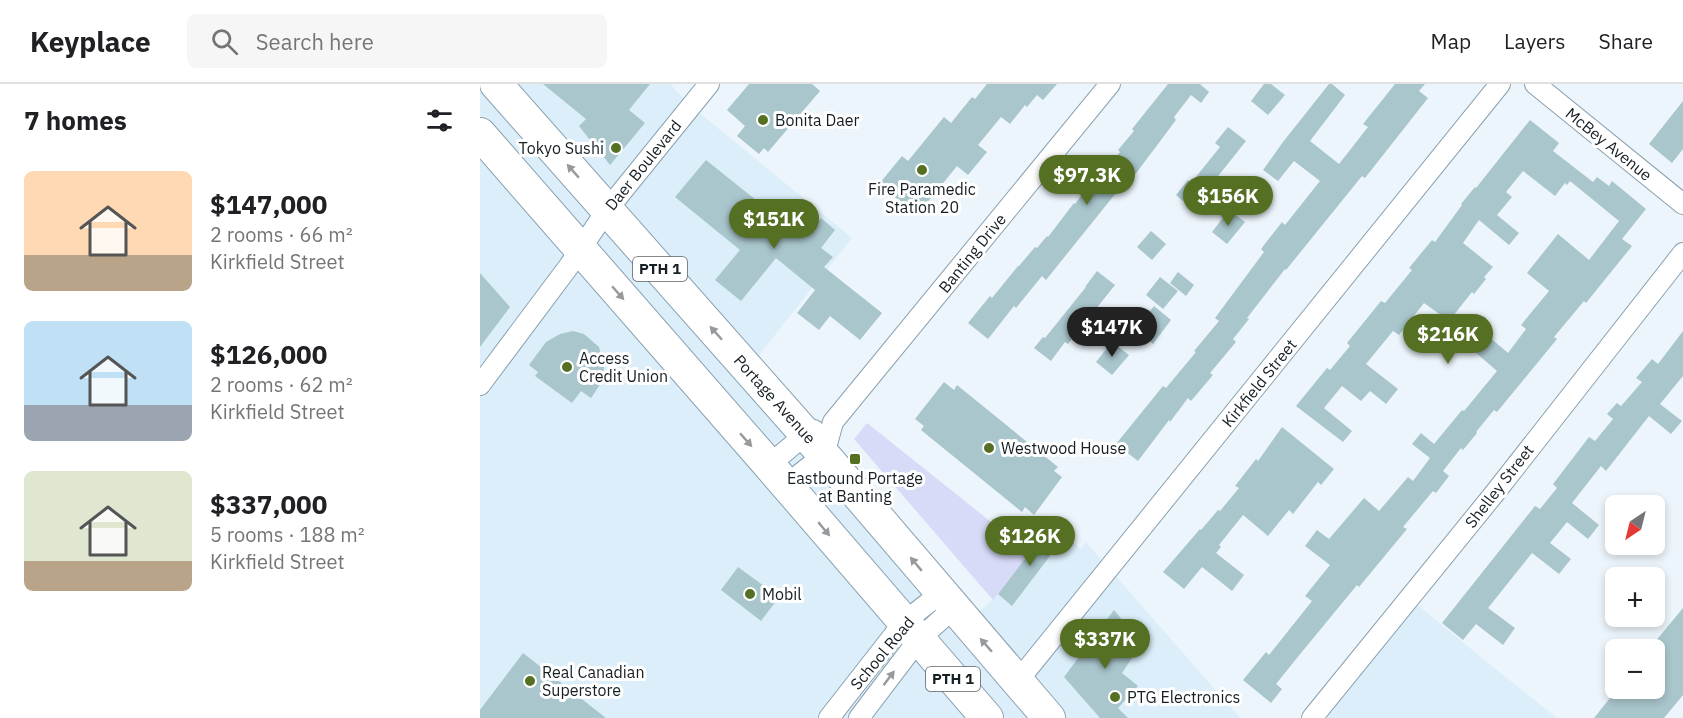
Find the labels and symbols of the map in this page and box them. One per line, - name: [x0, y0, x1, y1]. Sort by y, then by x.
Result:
- street label: McBey Avenue: [1562, 103, 1656, 185]
- place label: Bonita Daer: [775, 110, 859, 130]
- marker: Bonita Daer: [756, 113, 770, 127]
- street label: Daer Boulevard: [600, 116, 686, 214]
- place label: Tokyo Sushi: [519, 138, 604, 158]
- marker: Tokyo Sushi: [609, 141, 623, 155]
- pin: $97.3K: [1038, 155, 1136, 206]
- marker: Fire Paramedic Station 20: [915, 163, 929, 177]
- one-way arrow: [567, 164, 580, 179]
- pin: $156K: [1186, 176, 1270, 227]
- place label: Fire Paramedic Station 20: [868, 179, 976, 217]
- pin: $151K: [732, 199, 816, 250]
- street label: Banting Drive: [934, 209, 1010, 297]
- road number: PTH 1: [633, 257, 687, 281]
- one-way arrow: [611, 285, 624, 300]
- pin: $147K: [1070, 307, 1154, 358]
- pin: $216K: [1406, 314, 1490, 365]
- one-way arrow: [709, 325, 723, 340]
- street label: Kirkfield Street: [1217, 335, 1301, 431]
- place label: Access Credit Union: [579, 348, 668, 386]
- street label: Portage Avenue: [730, 350, 820, 448]
- marker: Access Credit Union: [560, 360, 574, 374]
- one-way arrow: [739, 432, 752, 447]
- place label: Westwood House: [1001, 438, 1126, 458]
- street label: Shelley Street: [1460, 440, 1538, 532]
- marker: Westwood House: [982, 441, 996, 455]
- marker: Eastbound Portage at Banting: [848, 452, 862, 466]
- place label: Eastbound Portage at Banting: [787, 468, 923, 506]
- north arrow: [1605, 495, 1665, 555]
- pin: $126K: [988, 516, 1072, 567]
- one-way arrow: [817, 521, 830, 536]
- one-way arrow: [910, 556, 923, 572]
- place label: Mobil: [762, 584, 802, 604]
- marker: Mobil: [743, 587, 757, 601]
- street label: School Road: [846, 612, 918, 694]
- pin: $337K: [1063, 619, 1147, 670]
- one-way arrow: [980, 638, 993, 653]
- place label: Real Canadian Superstore: [542, 662, 644, 700]
- road number: PTH 1: [926, 667, 980, 691]
- one-way arrow: [883, 671, 895, 687]
- marker: Real Canadian Superstore: [523, 674, 537, 688]
- place label: PTG Electronics: [1127, 687, 1240, 707]
- marker: PTG Electronics: [1108, 690, 1122, 704]

